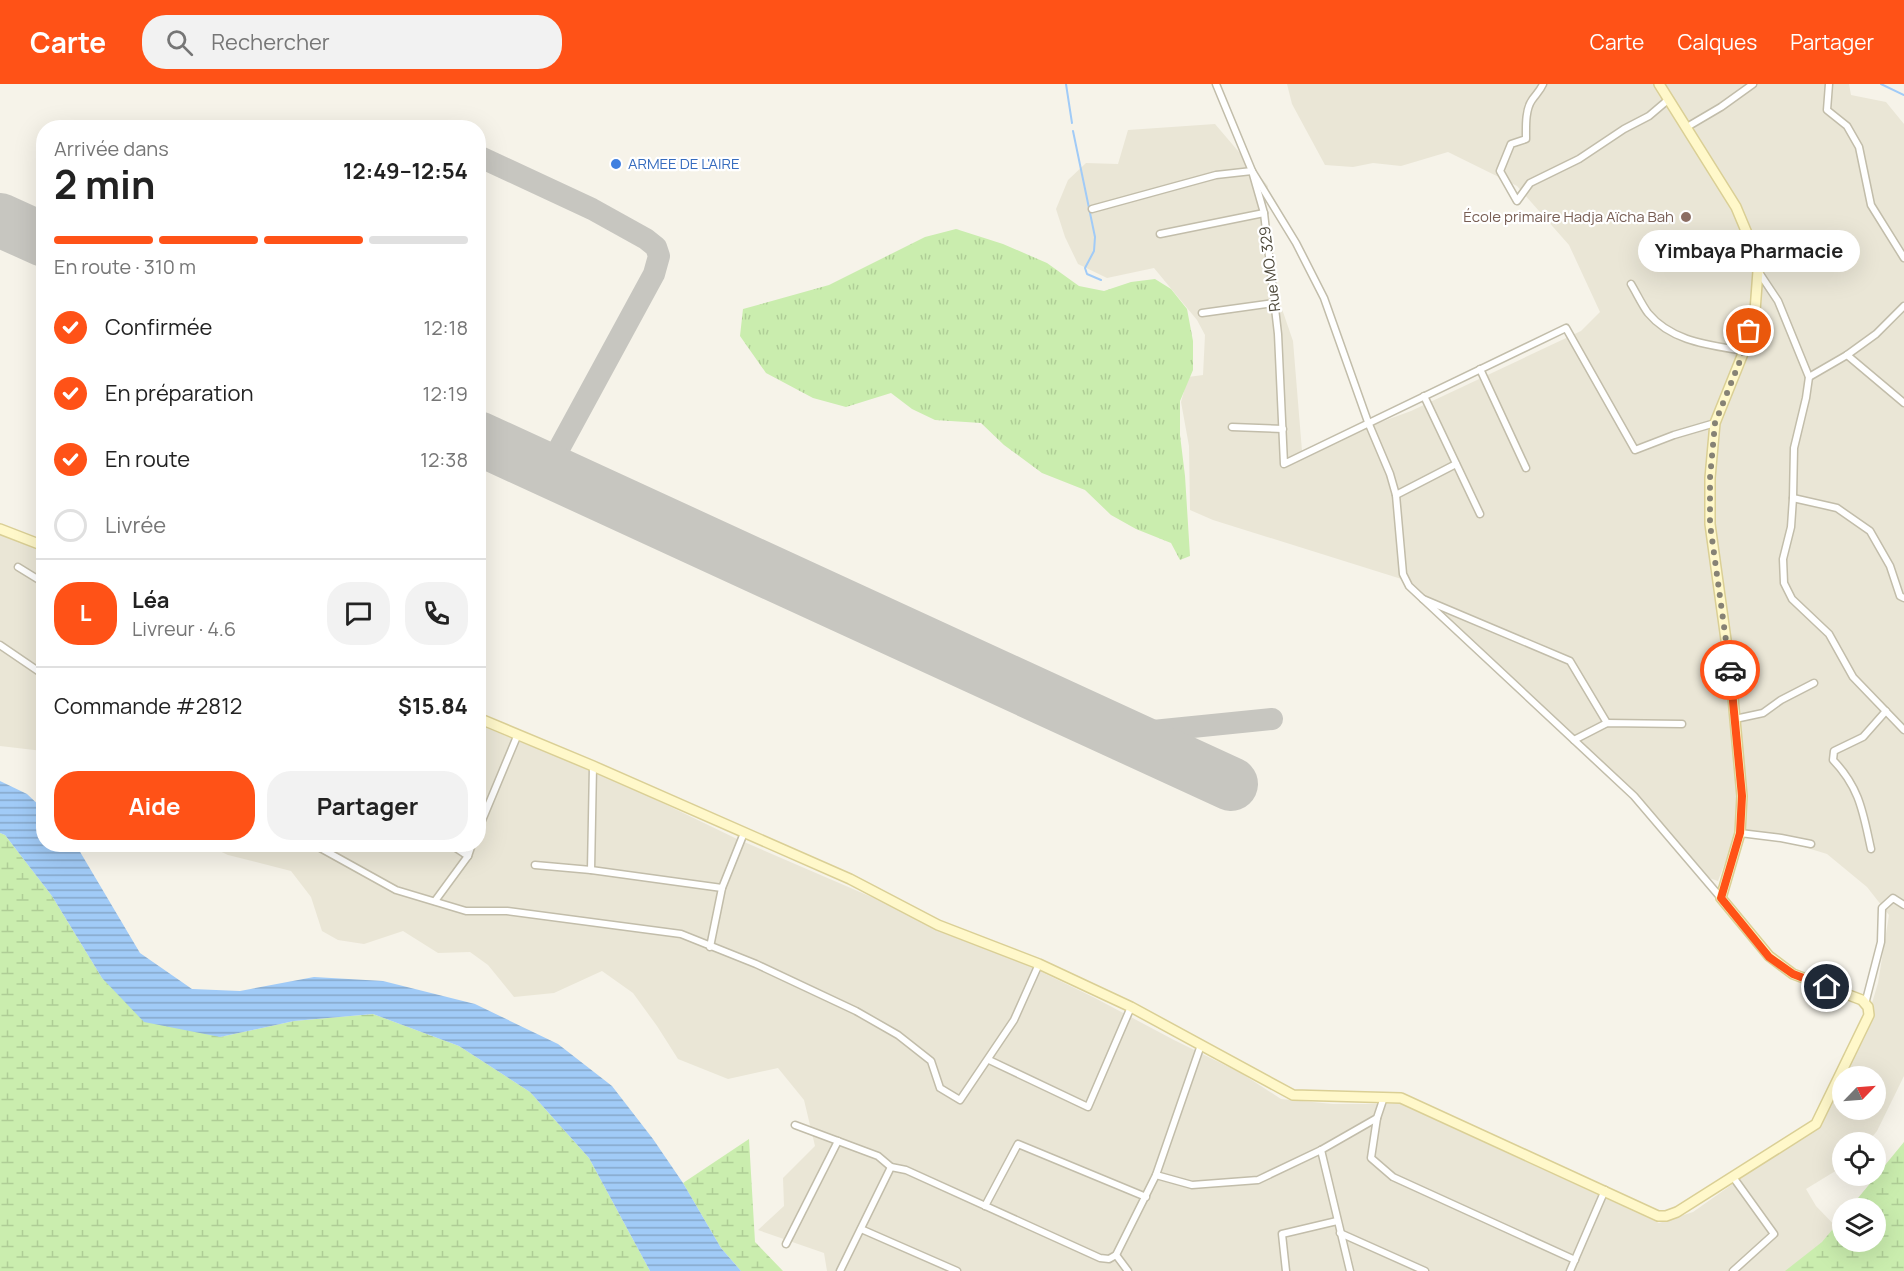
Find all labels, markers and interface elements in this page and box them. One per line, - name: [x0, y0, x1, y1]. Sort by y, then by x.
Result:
- search box: [142, 15, 562, 69]
- text: Carte: [30, 23, 106, 61]
- icon: search: [163, 26, 196, 59]
- text: Rechercher: [211, 27, 330, 57]
- text: Carte: [1590, 28, 1644, 56]
- text: Calques: [1677, 28, 1757, 56]
- text: Partager: [1790, 28, 1874, 56]
- text: Arrivée dans: [54, 135, 169, 162]
- place label: ARMEE DE L'AIRE: [628, 153, 740, 174]
- text: 12:49–12:54: [343, 156, 468, 186]
- text: 2 min: [54, 157, 155, 211]
- marker: ARMEE DE L'AIRE: [609, 157, 623, 171]
- place label: École primaire Hadja Aïcha Bah: [1463, 206, 1674, 227]
- marker: École primaire Hadja Aïcha Bah: [1679, 210, 1693, 224]
- street label: Rue MO. 329: [1254, 225, 1285, 313]
- callout: Yimbaya Pharmacie: [1638, 229, 1860, 271]
- text: Yimbaya Pharmacie: [1655, 237, 1843, 264]
- text: En route · 310 m: [54, 253, 196, 280]
- pin: [1723, 305, 1774, 356]
- icon: check: [54, 311, 87, 344]
- text: Confirmée: [105, 312, 212, 342]
- text: 12:18: [423, 314, 468, 341]
- icon: bag: [1732, 314, 1765, 347]
- icon: check: [54, 377, 87, 410]
- text: En préparation: [105, 378, 253, 408]
- text: 12:19: [423, 380, 468, 407]
- icon: check: [54, 443, 87, 476]
- text: En route: [105, 444, 190, 474]
- text: 12:38: [420, 446, 468, 473]
- text: Livrée: [105, 510, 166, 540]
- button: chat: [327, 582, 390, 645]
- button: phone: [405, 582, 468, 645]
- text: Léa: [132, 585, 169, 615]
- text: L: [80, 598, 91, 628]
- text: Livreur · 4.6: [132, 615, 236, 642]
- courier: [1700, 640, 1760, 700]
- icon: car: [1714, 654, 1747, 687]
- text: Commande #2812: [54, 691, 242, 721]
- text: $15.84: [398, 691, 468, 721]
- button: Aide: [54, 771, 255, 840]
- button: Partager: [267, 771, 468, 840]
- pin: [1801, 961, 1852, 1012]
- icon: home: [1810, 970, 1843, 1003]
- north arrow: [1832, 1066, 1886, 1120]
- map controls: [1832, 1066, 1886, 1252]
- button: locate: [1832, 1132, 1886, 1186]
- button: layers: [1832, 1198, 1886, 1252]

